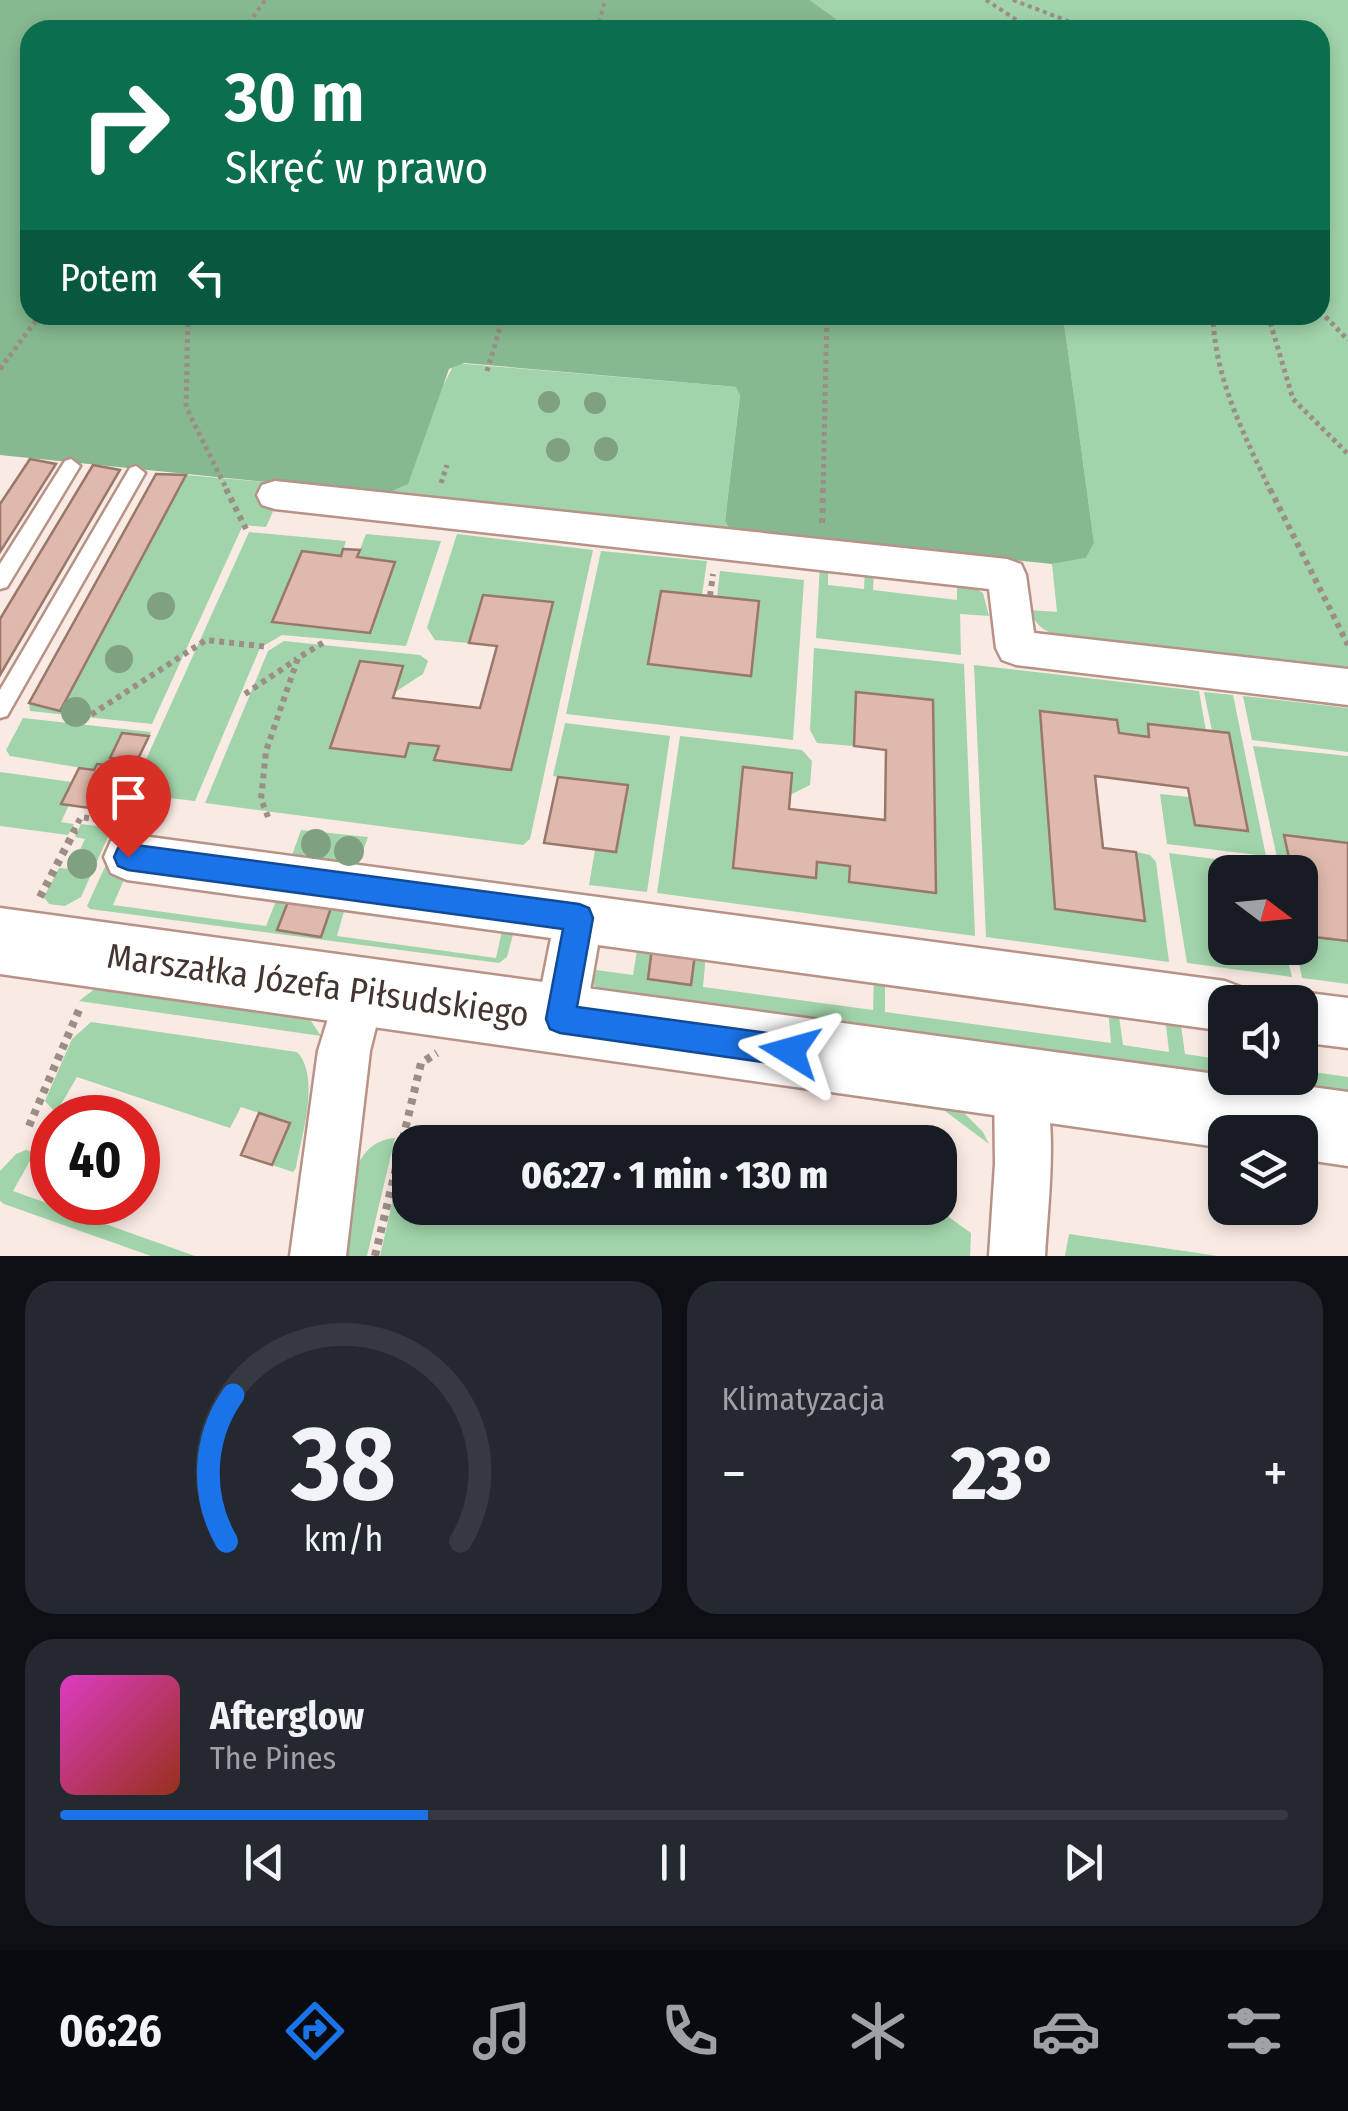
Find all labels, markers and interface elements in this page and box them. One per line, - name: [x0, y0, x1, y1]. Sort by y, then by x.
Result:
- text: 30 m: [225, 56, 364, 140]
- icon: right: [60, 60, 190, 190]
- text: Skręć w prawo: [225, 141, 488, 195]
- icon: left: [179, 250, 234, 305]
- text: Potem: [60, 255, 159, 301]
- pin: [86, 755, 171, 858]
- icon: arrive: [101, 770, 156, 825]
- north arrow: [1208, 855, 1318, 965]
- map controls: [1208, 855, 1318, 1225]
- street label: Marszałka Józefa Piłsudskiego: [105, 935, 531, 1035]
- button: sound: [1208, 985, 1318, 1095]
- position arrow: [738, 999, 842, 1103]
- speed limit sign: 40: [30, 1095, 160, 1225]
- button: layers: [1208, 1115, 1318, 1225]
- text: 06:27 · 1 min · 130 m: [521, 1152, 828, 1198]
- text: Klimatyzacja: [722, 1380, 885, 1418]
- text: 38: [290, 1402, 395, 1527]
- text: 23°: [952, 1429, 1058, 1519]
- text: −: [722, 1441, 746, 1507]
- text: +: [1263, 1441, 1288, 1507]
- text: km/h: [303, 1518, 383, 1560]
- text: Afterglow: [210, 1693, 364, 1739]
- text: The Pines: [210, 1739, 336, 1777]
- icon: previous: [237, 1835, 292, 1890]
- icon: pause: [646, 1835, 701, 1890]
- icon: next: [1056, 1835, 1111, 1890]
- icon: directions: [280, 1996, 350, 2066]
- icon: music: [467, 1996, 537, 2066]
- icon: phone: [655, 1996, 725, 2066]
- icon: climate: [843, 1996, 913, 2066]
- icon: car: [1031, 1996, 1101, 2066]
- icon: filters: [1219, 1996, 1289, 2066]
- text: 06:26: [59, 2004, 162, 2058]

